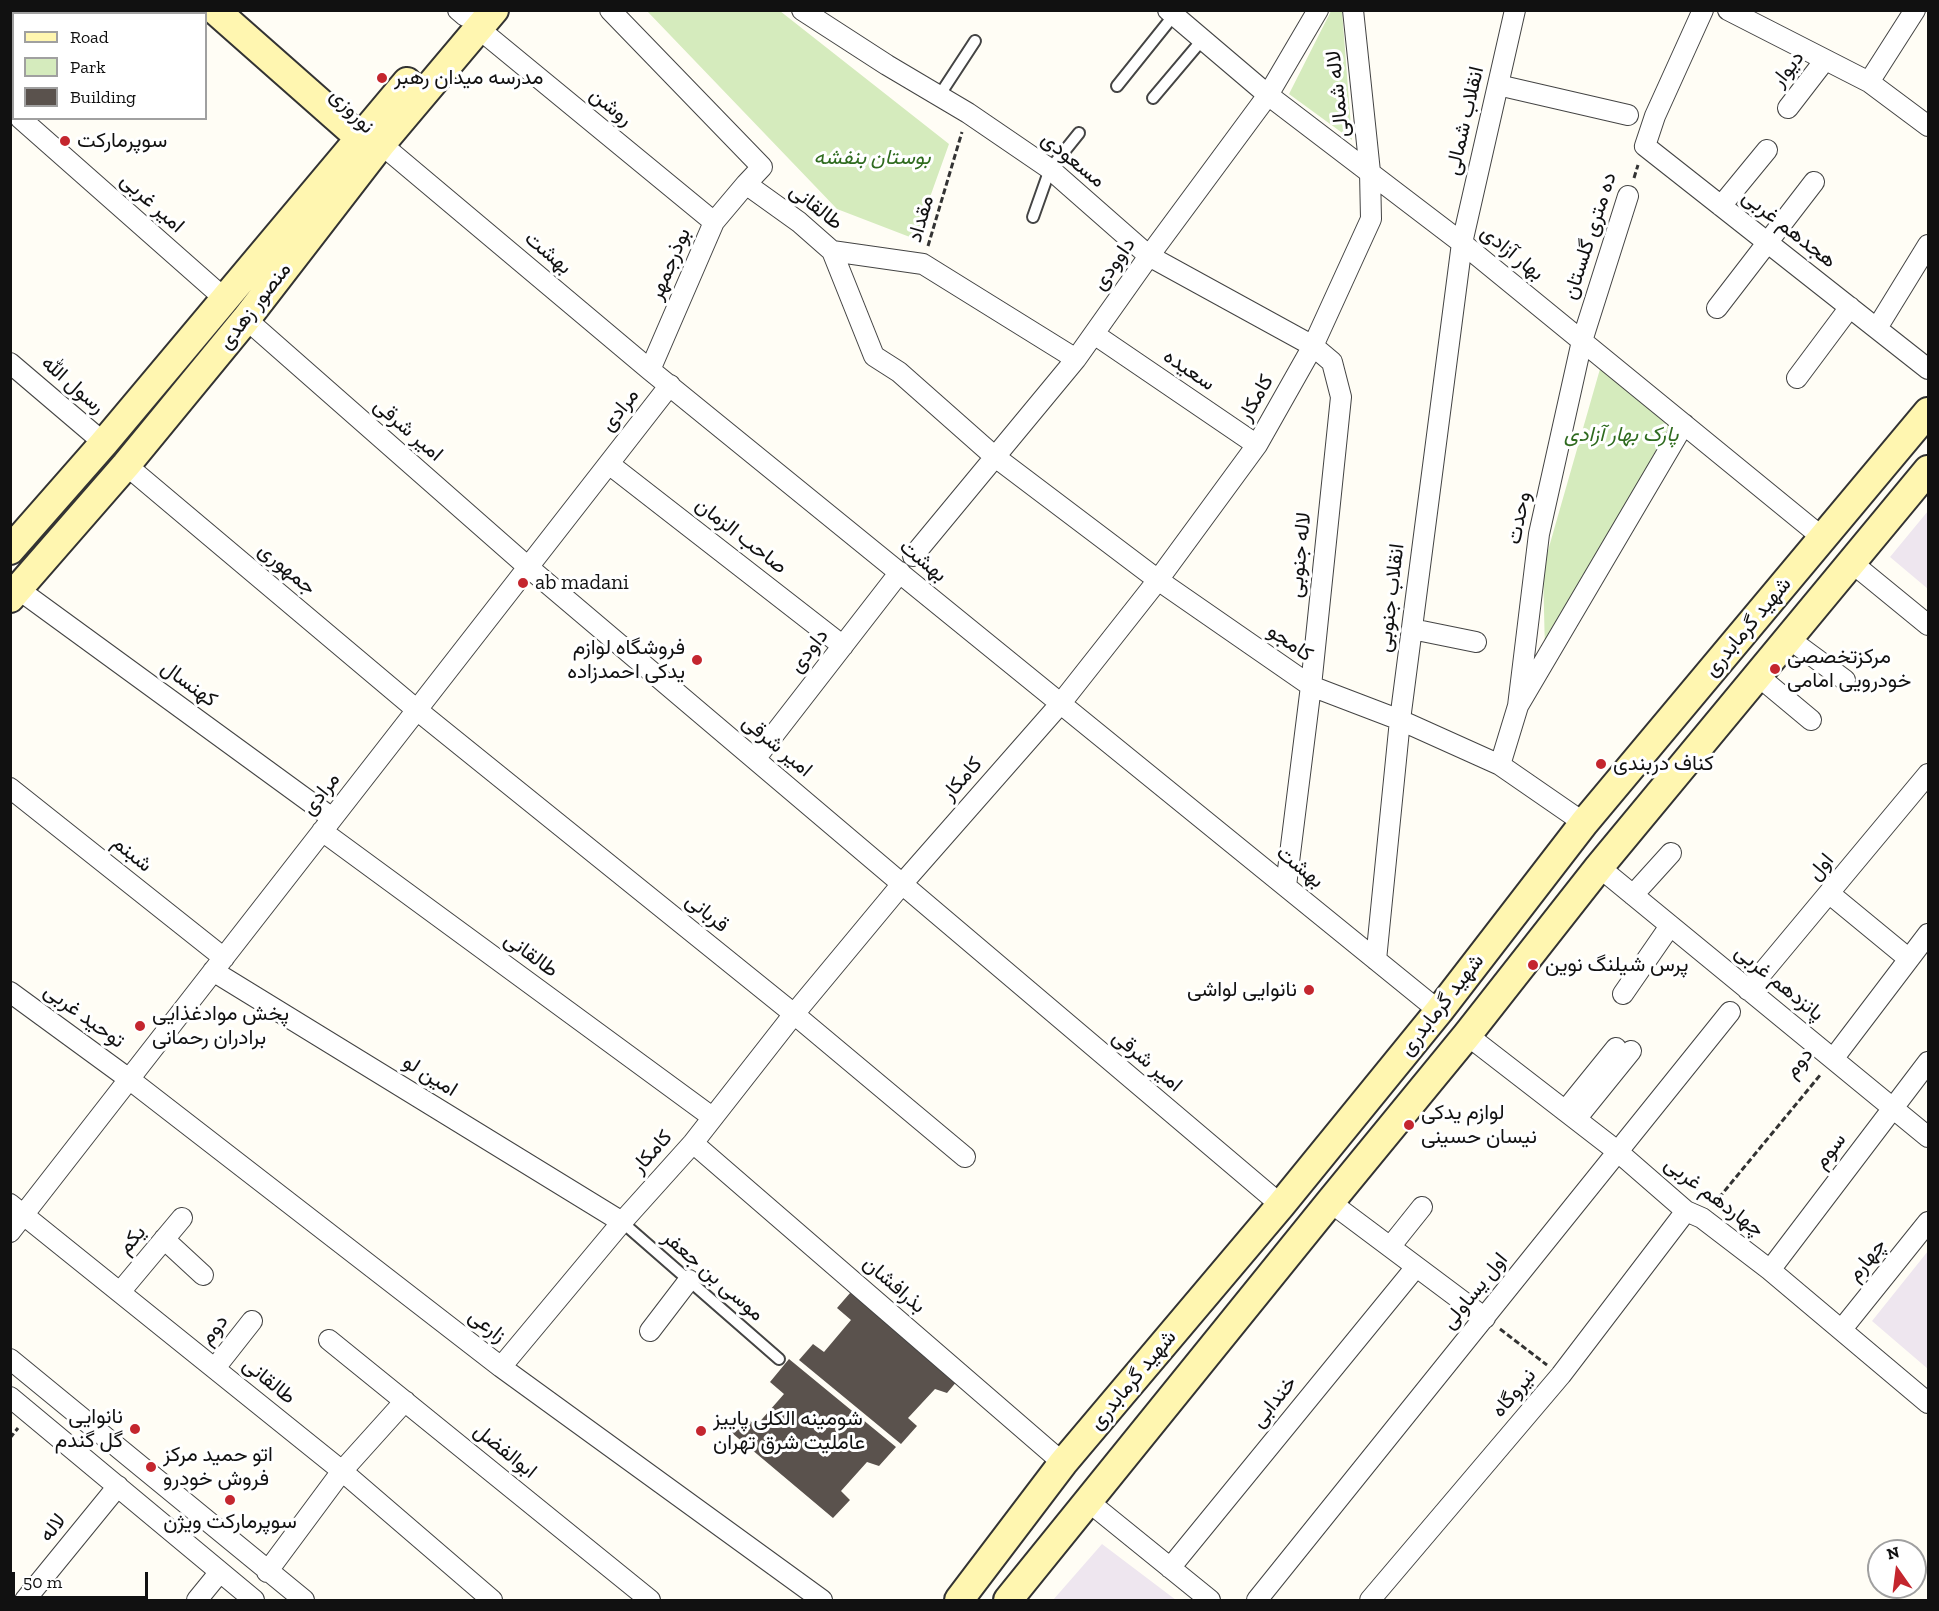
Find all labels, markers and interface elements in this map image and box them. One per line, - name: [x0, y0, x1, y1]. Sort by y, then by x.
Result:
- legend: [12, 12, 207, 120]
- text: Road: [70, 26, 109, 48]
- street label: دیوار: [1766, 46, 1810, 92]
- street label: لاله شمالی: [1321, 49, 1355, 139]
- text: Park: [70, 56, 106, 78]
- street label: انقلاب شمالی: [1440, 64, 1490, 178]
- place label: مدرسه میدان رهبر: [394, 65, 543, 91]
- marker: مدرسه میدان رهبر: [375, 71, 389, 85]
- street label: روشن: [584, 82, 638, 132]
- street label: نوروزی: [324, 83, 380, 139]
- text: Building: [70, 86, 136, 108]
- street label: مسعودی: [1036, 127, 1110, 193]
- place label: سوپرمارکت: [77, 128, 167, 154]
- marker: سوپرمارکت: [58, 134, 72, 148]
- park label: بوستان بنفشه: [814, 145, 930, 171]
- street label: امیر غربی: [115, 168, 189, 238]
- street label: ده متری گلستان: [1558, 169, 1622, 303]
- street label: طالقانی: [784, 178, 848, 236]
- street label: هجدهم غربی: [1737, 184, 1841, 274]
- street label: مقداد: [902, 193, 940, 245]
- street label: بهار آزادی: [1475, 220, 1549, 286]
- street label: بوذرجمهر: [644, 224, 696, 304]
- street label: بهشت: [519, 226, 577, 280]
- street label: داوودی: [1087, 233, 1141, 295]
- street label: منصور زهدی: [213, 257, 297, 355]
- street label: سعیده: [1158, 344, 1220, 396]
- street label: رسول الله: [36, 351, 110, 419]
- street label: کامکار: [1233, 370, 1279, 426]
- street label: مرادی: [595, 383, 645, 437]
- street label: امیر شرقی: [368, 393, 448, 467]
- park label: پارک بهار آزادی: [1564, 422, 1678, 448]
- street label: وحدت: [1502, 490, 1536, 546]
- street label: صاحب الزمان: [690, 492, 792, 580]
- street label: لاله جنوبی: [1283, 511, 1317, 599]
- street label: بهشت: [894, 534, 952, 588]
- street label: جمهوری: [253, 538, 321, 600]
- street label: انقلاب جنوبی: [1372, 542, 1410, 654]
- place label: ab madani: [535, 570, 629, 596]
- street label: شهید گرمابدری: [1699, 572, 1797, 682]
- marker: ab madani: [516, 576, 530, 590]
- street label: کامجو: [1262, 618, 1318, 668]
- street label: داودی: [784, 624, 834, 678]
- place label: فروشگاه لوازم یدکی احمدزاده: [567, 635, 685, 685]
- place label: مرکزتخصصی خودرویی امامی: [1787, 644, 1911, 694]
- marker: فروشگاه لوازم یدکی احمدزاده: [690, 653, 704, 667]
- street label: کهنسال: [156, 655, 222, 713]
- marker: مرکزتخصصی خودرویی امامی: [1768, 662, 1782, 676]
- street label: امیر شرقی: [737, 709, 817, 783]
- place label: کناف دربندی: [1613, 751, 1714, 777]
- street label: کامکار: [936, 752, 988, 806]
- marker: کناف دربندی: [1594, 757, 1608, 771]
- street label: مرادی: [296, 767, 346, 821]
- street label: شبنم: [107, 830, 157, 878]
- street label: بهشت: [1271, 840, 1329, 894]
- street label: اول: [1802, 848, 1840, 886]
- street label: قربانی: [680, 888, 734, 938]
- street label: طالقانی: [499, 927, 563, 983]
- street label: پانزدهم غربی: [1729, 939, 1829, 1027]
- street label: شهید گرمابدری: [1394, 949, 1490, 1061]
- place label: پرس شیلنگ نوین: [1545, 952, 1689, 978]
- marker: پرس شیلنگ نوین: [1526, 958, 1540, 972]
- place label: نانوایی لواشی: [1187, 977, 1297, 1003]
- street label: توحید غربی: [39, 978, 129, 1054]
- marker: نانوایی لواشی: [1302, 983, 1316, 997]
- place label: پخش موادغذایی برادران رحمانی: [152, 1001, 289, 1051]
- marker: پخش موادغذایی برادران رحمانی: [133, 1019, 147, 1033]
- street label: امیر شرقی: [1107, 1024, 1187, 1098]
- street label: دوم: [1779, 1043, 1819, 1083]
- street label: امین لو: [398, 1049, 462, 1103]
- place label: لوازم یدکی نیسان حسینی: [1421, 1100, 1537, 1150]
- marker: لوازم یدکی نیسان حسینی: [1402, 1118, 1416, 1132]
- street label: کامکار: [626, 1125, 678, 1179]
- street label: سوم: [1808, 1128, 1852, 1174]
- street label: چهاردهم غربی: [1659, 1151, 1769, 1243]
- street label: یکم: [113, 1220, 151, 1260]
- street label: موسی بن جعفر: [657, 1225, 769, 1327]
- street label: چهارم: [1842, 1233, 1892, 1287]
- street label: اول یساولی: [1437, 1248, 1513, 1334]
- street label: بذرافشان: [857, 1251, 931, 1319]
- street label: زارعی: [463, 1304, 511, 1348]
- street label: دوم: [194, 1310, 234, 1350]
- street label: شهید گرمابدری: [1084, 1325, 1182, 1435]
- street label: طالقانی: [237, 1352, 301, 1410]
- street label: نیروگاه: [1486, 1363, 1542, 1423]
- street label: خندابی: [1246, 1371, 1302, 1433]
- place label: نانوایی گل گندم: [55, 1404, 123, 1454]
- place label: شومینه الکلی پاییز عاملیت شرق تهران: [713, 1406, 865, 1456]
- street label: ابوالفضل: [468, 1418, 542, 1484]
- marker: نانوایی گل گندم: [128, 1422, 142, 1436]
- marker: شومینه الکلی پاییز عاملیت شرق تهران: [694, 1424, 708, 1438]
- place label: اتو حمید مرکز فروش خودرو: [163, 1442, 273, 1492]
- marker: اتو حمید مرکز فروش خودرو: [144, 1460, 158, 1474]
- marker: سوپرمارکت ویژن: [223, 1493, 237, 1507]
- street label: لاله: [34, 1509, 72, 1547]
- place label: سوپرمارکت ویژن: [163, 1509, 297, 1535]
- north arrow: [1867, 1539, 1927, 1599]
- text: N: [1885, 1542, 1901, 1564]
- scale bar: [15, 1560, 152, 1598]
- text: 50 m: [23, 1571, 62, 1593]

